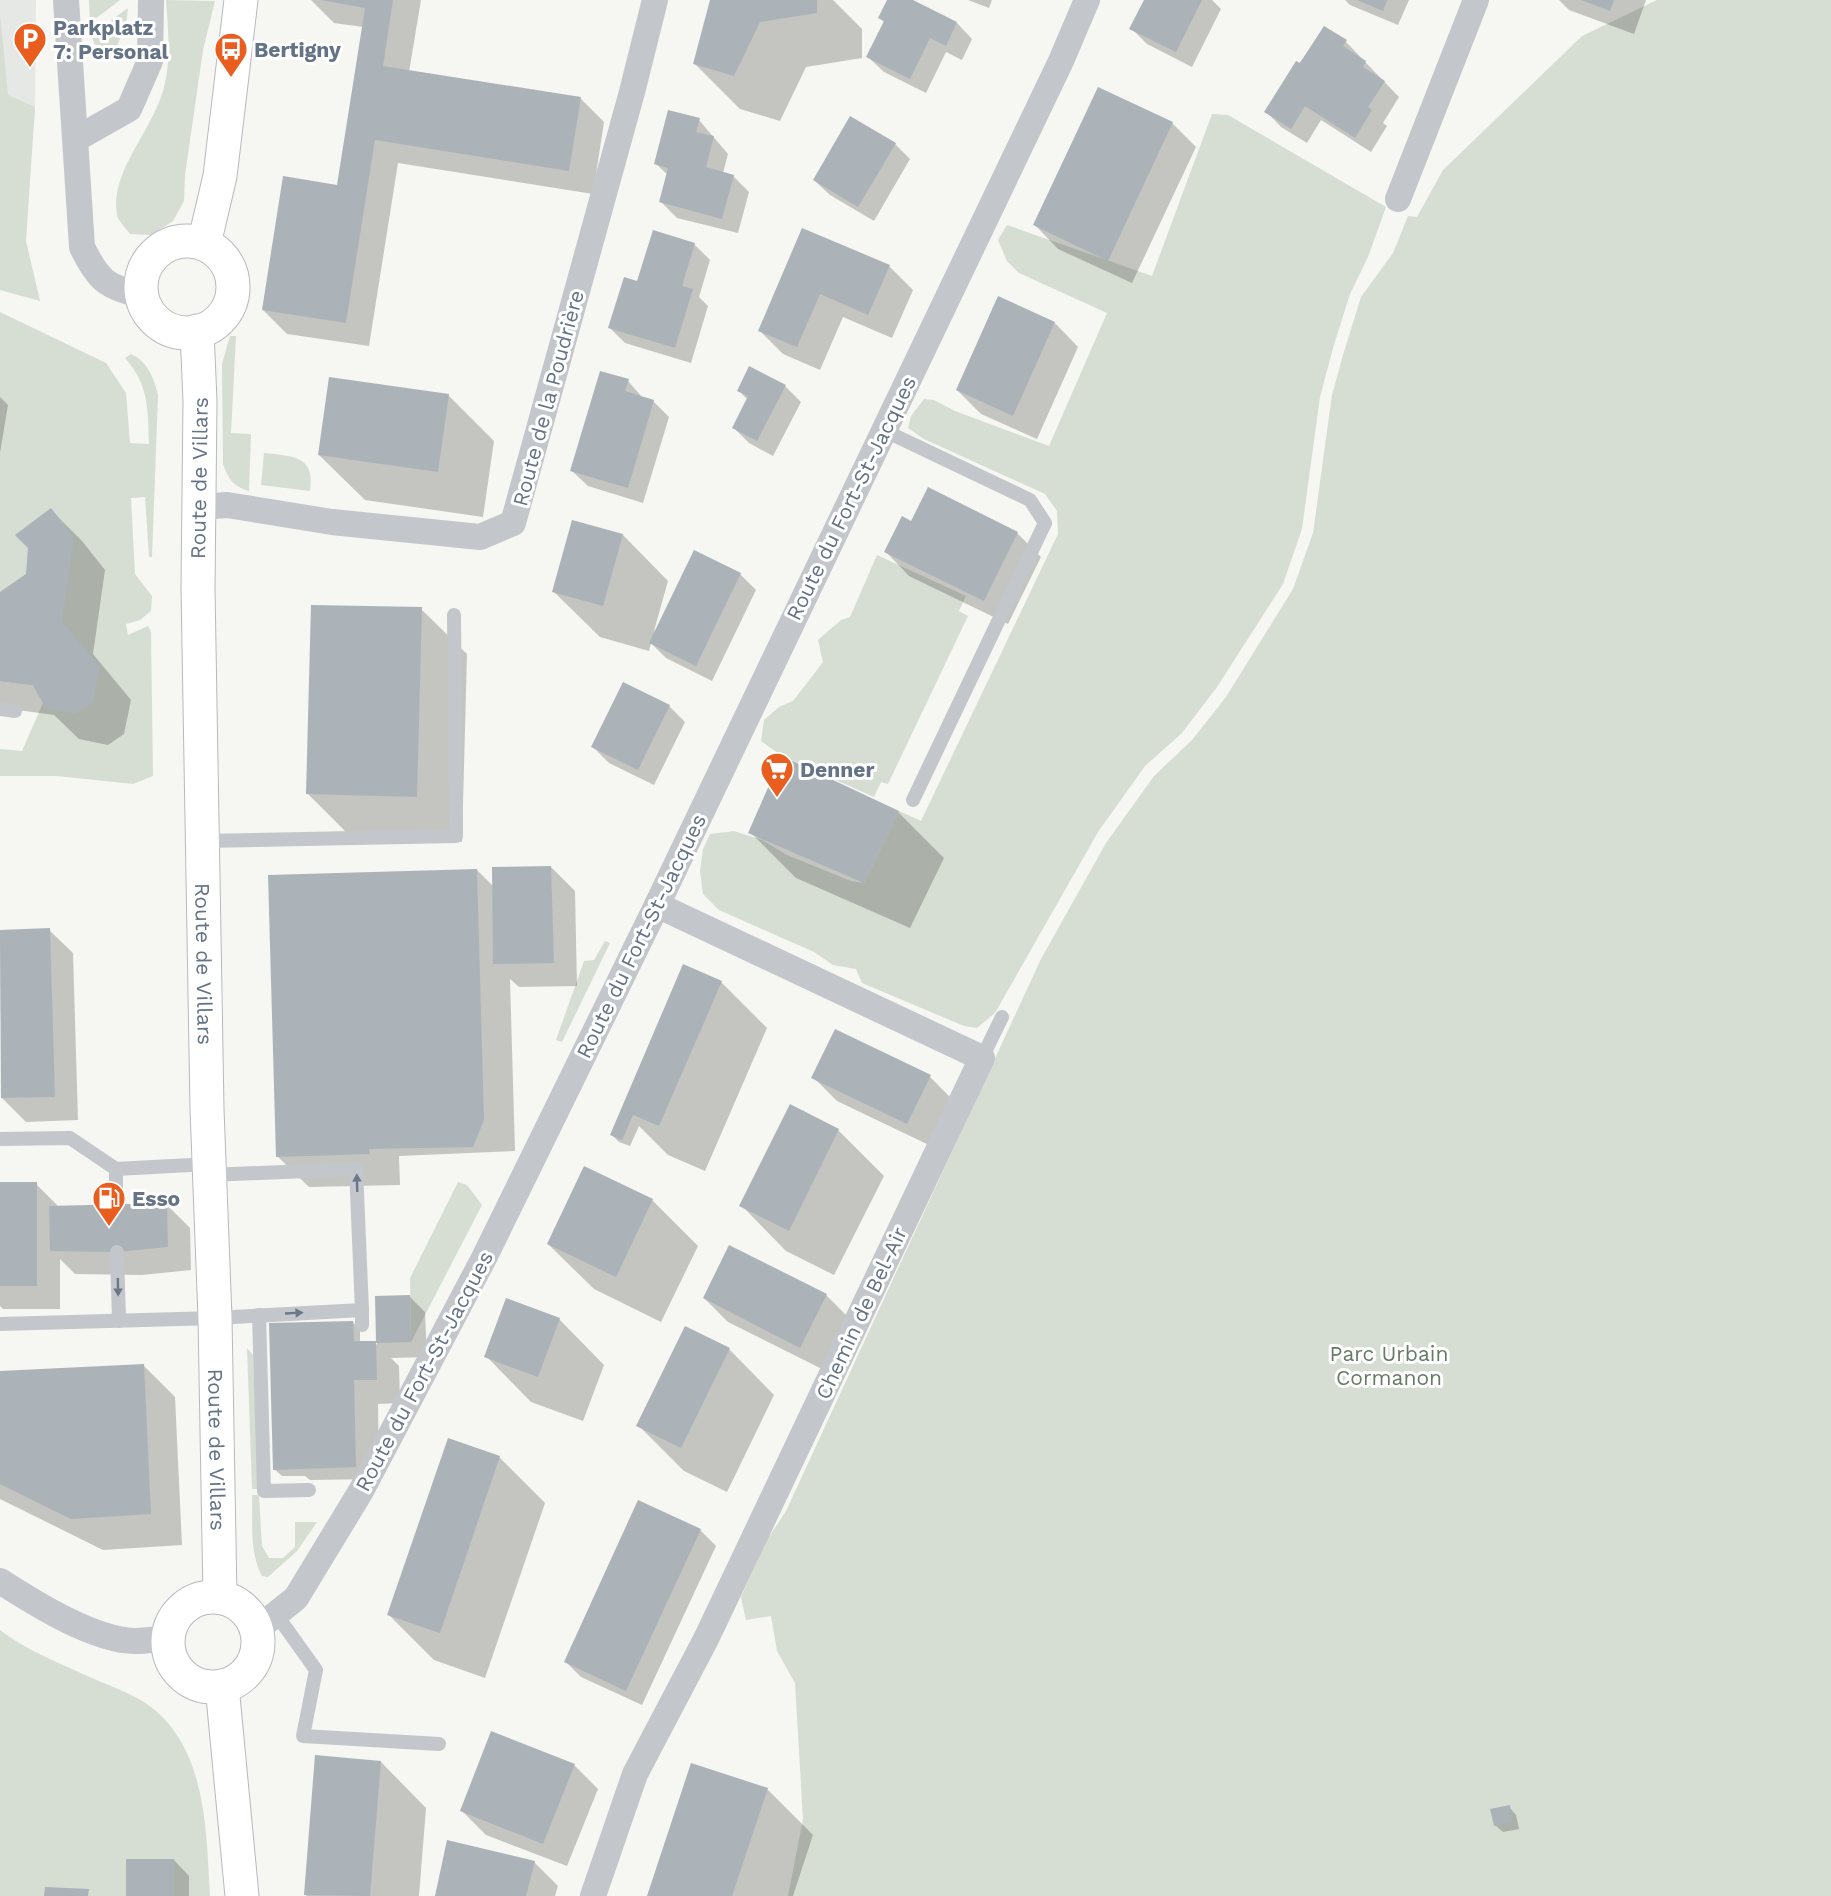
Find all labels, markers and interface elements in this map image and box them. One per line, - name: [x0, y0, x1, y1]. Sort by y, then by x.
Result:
- place label: Parkplatz 7: Personal: [53, 15, 169, 64]
- parking icon: Parkplatz 7: Personal: [12, 21, 48, 68]
- bus stop icon: Bertigny: [213, 31, 249, 78]
- place label: Bertigny: [254, 37, 341, 62]
- street label: Route de la Poudrière: [507, 287, 589, 509]
- street label: Route du Fort-St-Jacques: [781, 372, 921, 624]
- street label: Route de Villars: [185, 397, 213, 559]
- supermarket icon: Denner: [759, 751, 795, 798]
- place label: Denner: [800, 757, 874, 782]
- street label: Route du Fort-St-Jacques: [571, 810, 711, 1062]
- street label: Route de Villars: [191, 883, 218, 1045]
- one-way arrow: [352, 1173, 362, 1192]
- fuel station icon: Esso: [91, 1180, 127, 1227]
- place label: Esso: [132, 1186, 180, 1211]
- street label: Chemin de Bel-Air: [810, 1222, 912, 1403]
- street label: Route du Fort-St-Jacques: [350, 1247, 498, 1495]
- one-way arrow: [113, 1277, 123, 1296]
- one-way arrow: [285, 1309, 304, 1318]
- park label: Parc Urbain Cormanon: [1330, 1341, 1448, 1390]
- street label: Route de Villars: [203, 1368, 231, 1531]

